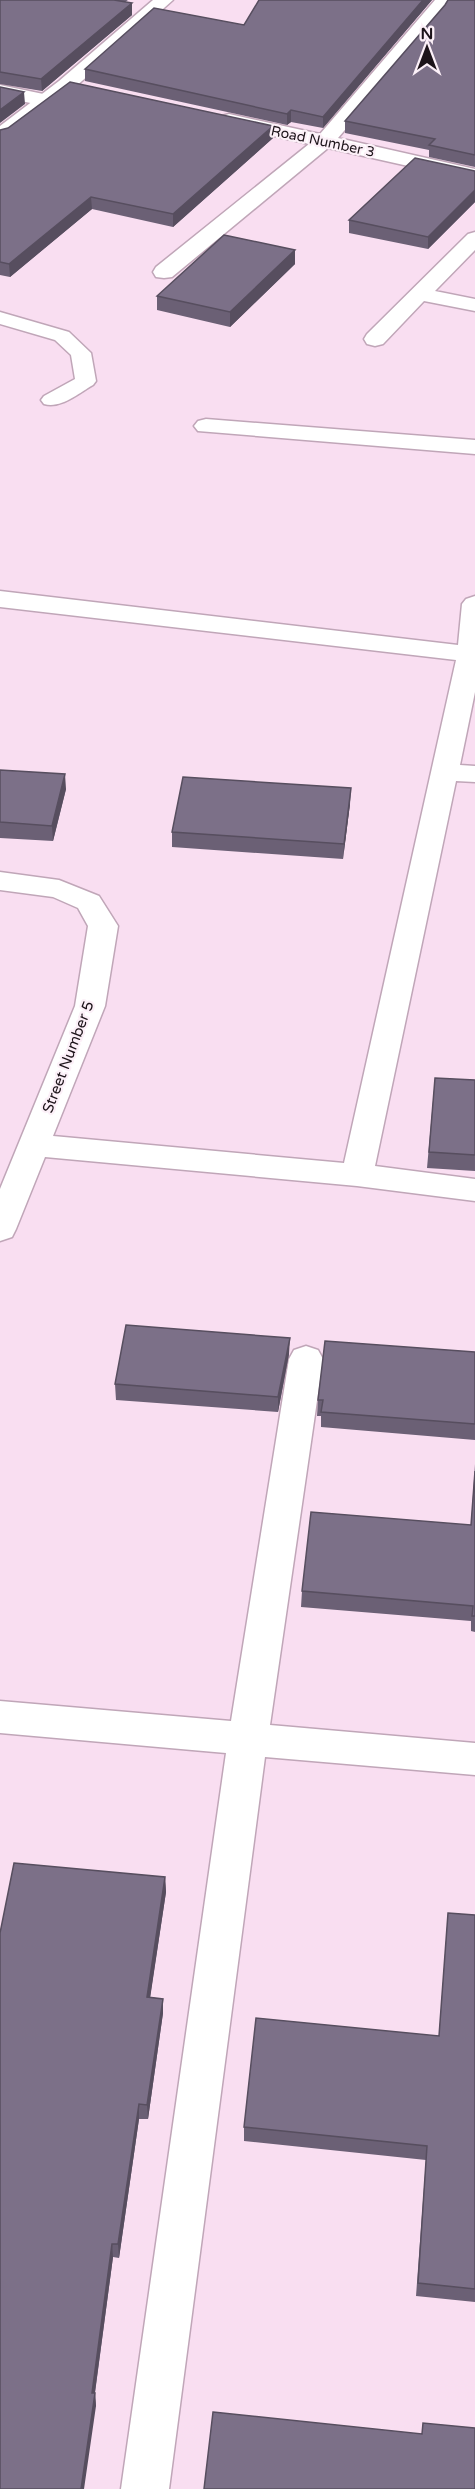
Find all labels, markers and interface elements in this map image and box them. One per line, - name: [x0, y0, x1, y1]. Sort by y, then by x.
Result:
- north arrow: [397, 18, 457, 78]
- text: N: [421, 24, 433, 44]
- street label: Road Number 3: [269, 122, 376, 161]
- street label: Street Number 5: [38, 998, 98, 1116]

